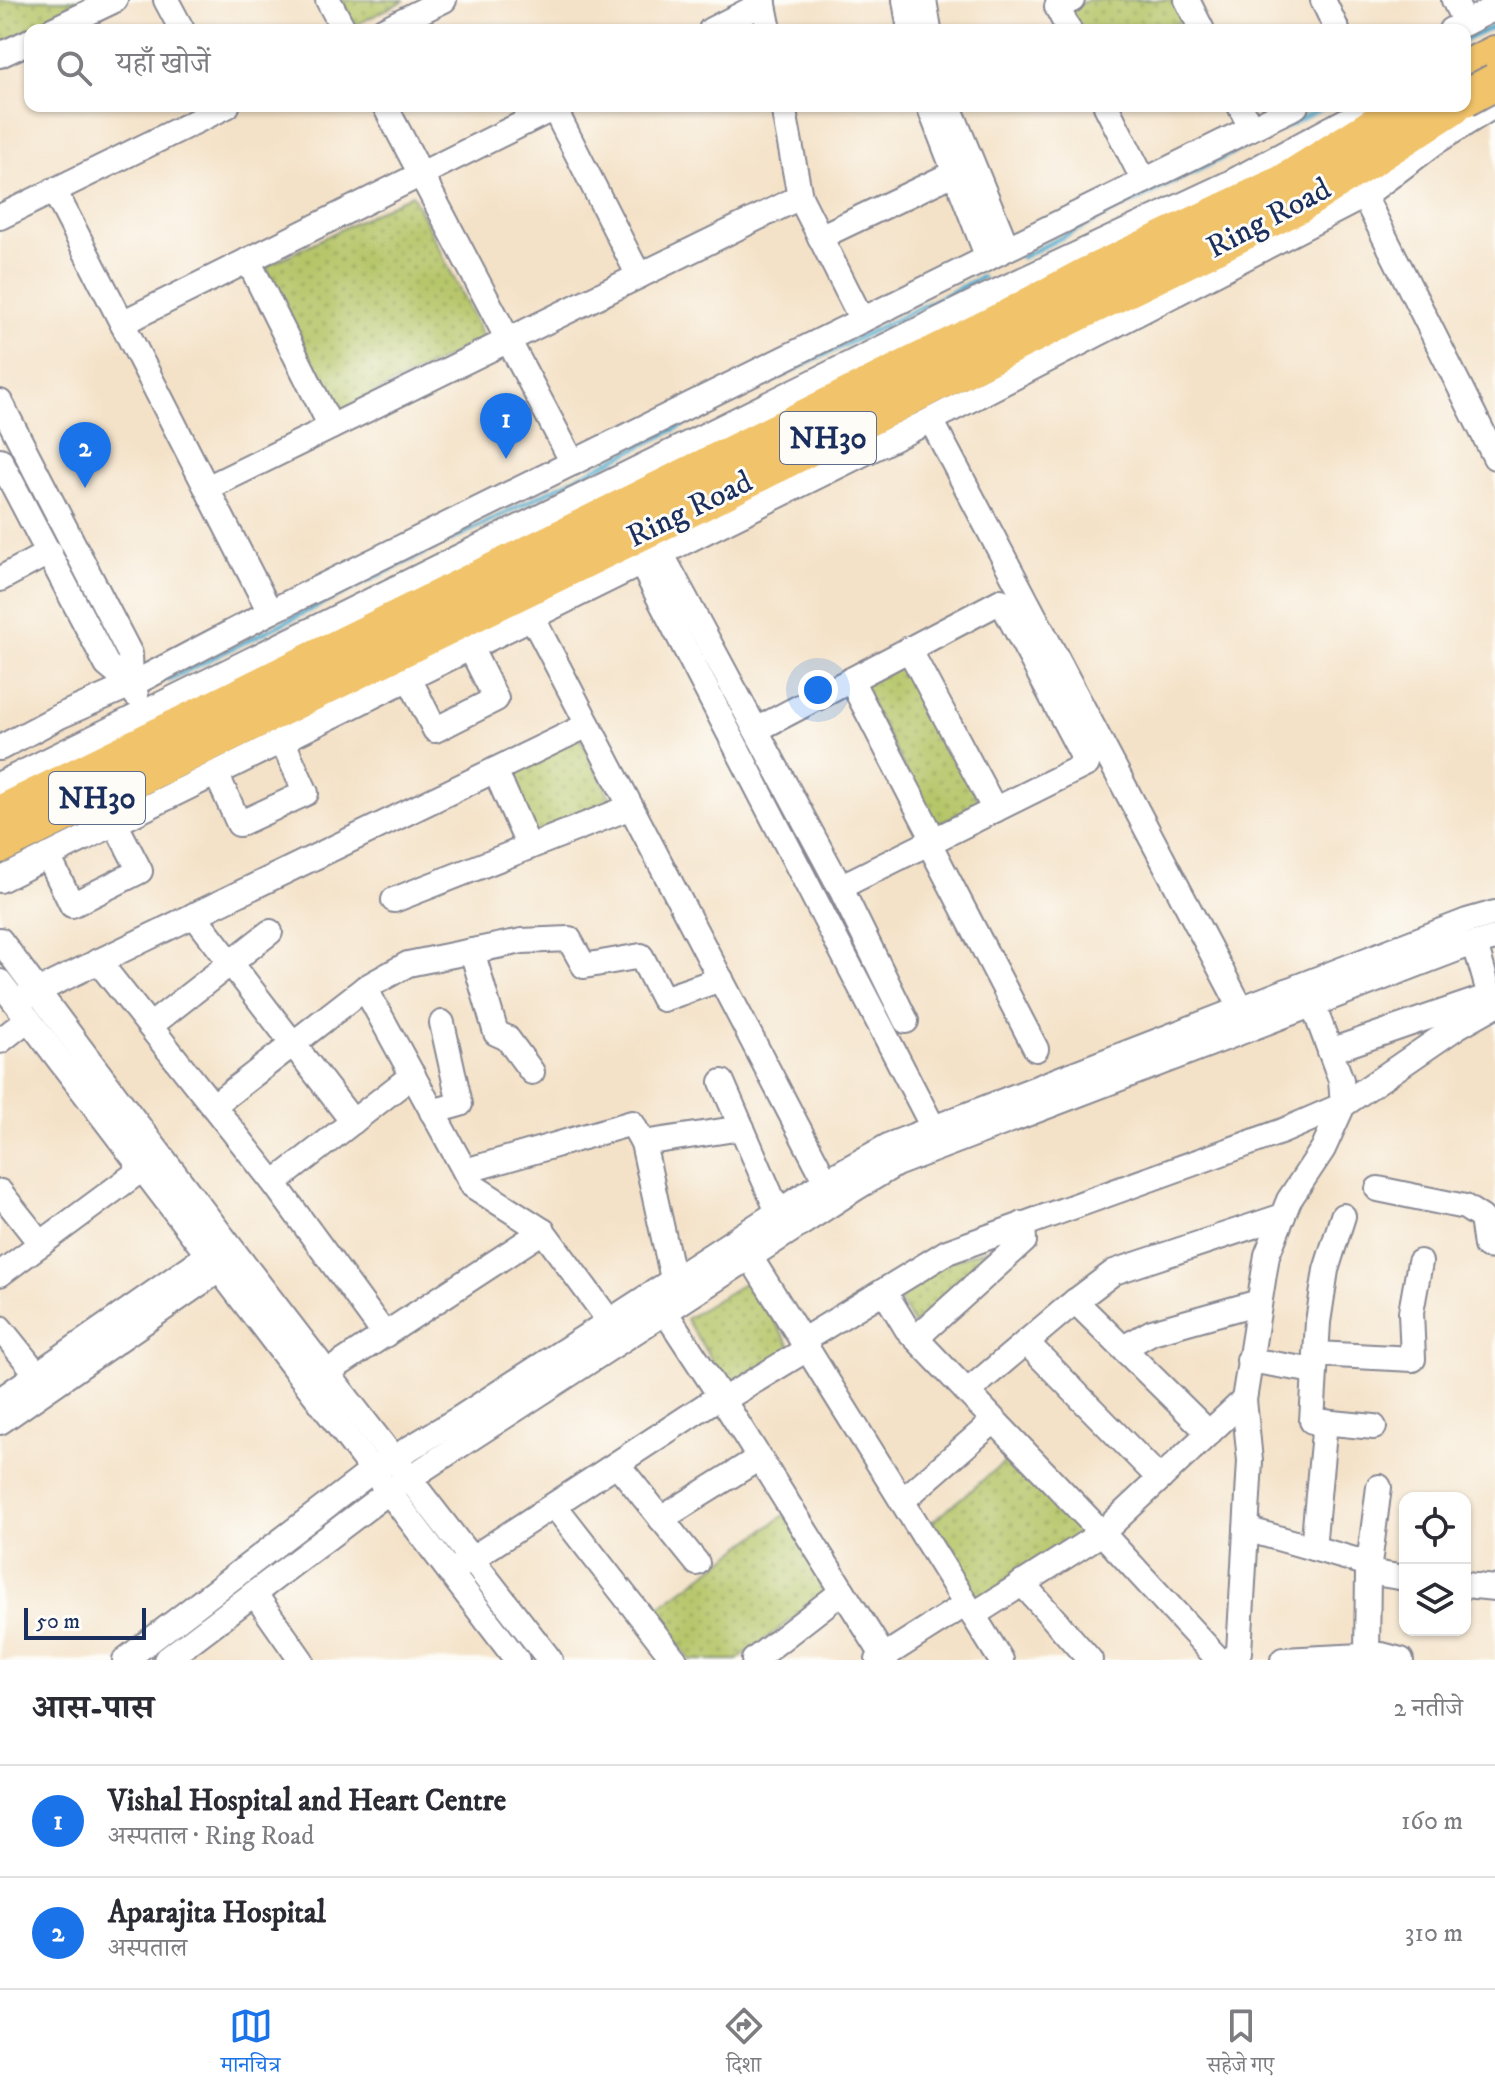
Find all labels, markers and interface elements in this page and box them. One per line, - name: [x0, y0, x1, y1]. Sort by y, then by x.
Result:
- search box: [24, 24, 1471, 112]
- icon: search: [52, 46, 96, 90]
- text: यहाँ खोजें: [116, 46, 210, 83]
- street label: Ring Road: [1200, 169, 1338, 268]
- pin: 1: [480, 393, 532, 459]
- road number: NH30: [780, 412, 876, 464]
- pin: 2: [59, 422, 111, 488]
- street label: Ring Road: [620, 462, 759, 557]
- your location: [798, 670, 838, 710]
- road number: NH30: [49, 772, 145, 824]
- map controls: [1399, 1492, 1471, 1636]
- button: locate: [1399, 1492, 1471, 1564]
- button: layers: [1399, 1564, 1471, 1636]
- scale bar: [24, 1604, 146, 1640]
- text: 50 m: [36, 1608, 80, 1635]
- text: आस-पास: [32, 1687, 154, 1729]
- text: 2 नतीजे: [1394, 1692, 1463, 1725]
- text: Vishal Hospital and Heart Centre: [108, 1783, 506, 1820]
- text: 1: [53, 1805, 63, 1838]
- text: 160 m: [1401, 1805, 1463, 1838]
- text: अस्पताल · Ring Road: [108, 1820, 314, 1853]
- text: Aparajita Hospital: [108, 1895, 326, 1932]
- text: 2: [52, 1917, 64, 1950]
- text: 310 m: [1405, 1917, 1463, 1950]
- text: अस्पताल: [108, 1932, 187, 1965]
- tab: मानचित्र: [221, 2004, 280, 2086]
- tab: दिशा: [722, 2004, 766, 2086]
- tab: सहेजे गए: [1207, 2004, 1274, 2086]

